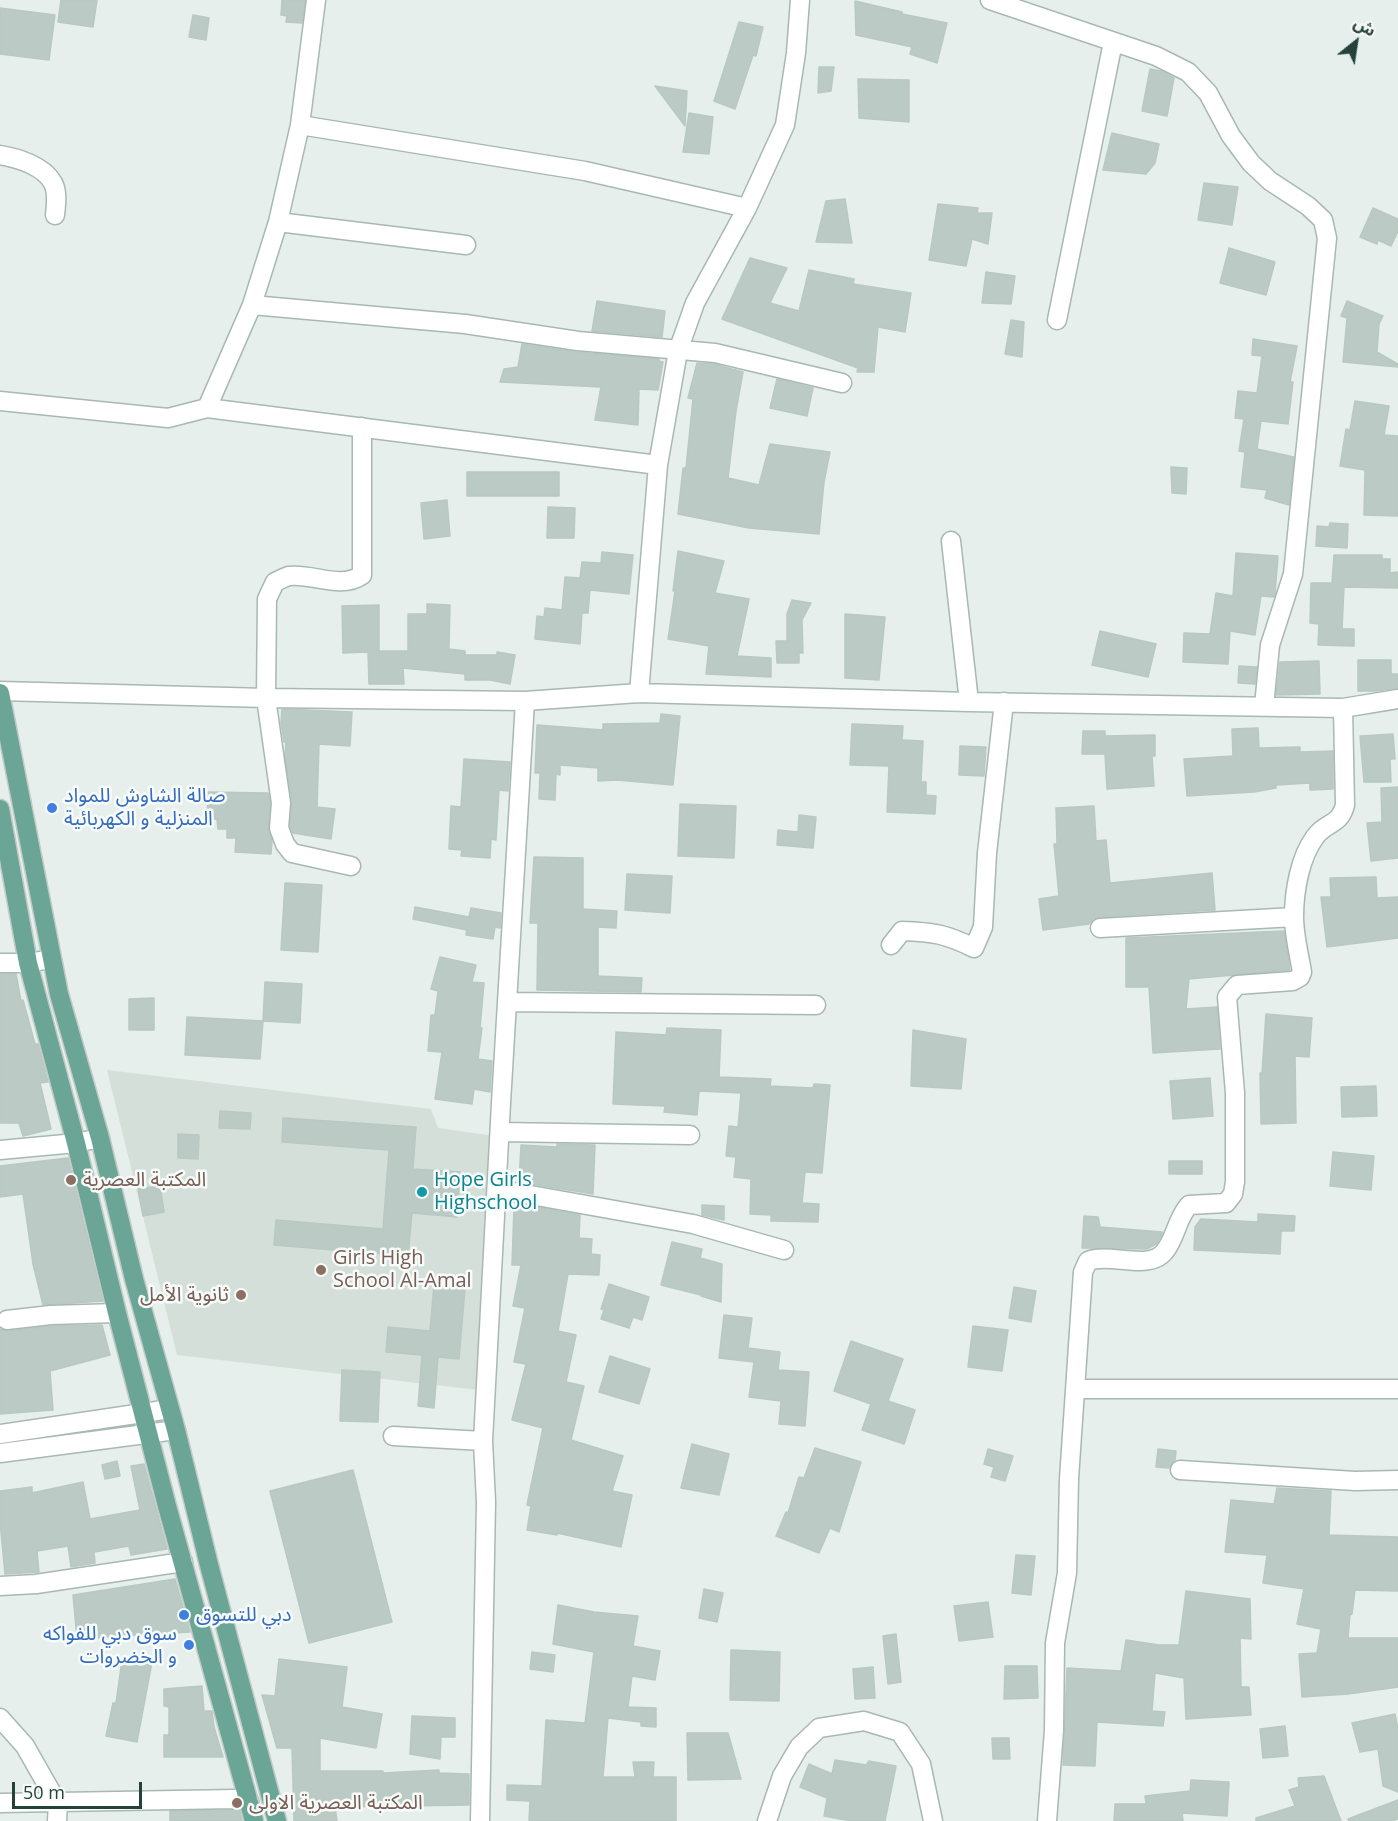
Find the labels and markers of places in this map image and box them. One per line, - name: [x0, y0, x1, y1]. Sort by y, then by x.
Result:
- place label: صالة الشاوش للمواد المنزلية و الكهربائية: [64, 784, 226, 831]
- marker: صالة الشاوش للمواد المنزلية و الكهربائية: [45, 801, 59, 815]
- place label: المكتبة العصرية: [83, 1168, 206, 1192]
- place label: Hope Girls Highschool: [434, 1168, 537, 1215]
- marker: المكتبة العصرية: [64, 1173, 78, 1187]
- marker: Hope Girls Highschool: [415, 1185, 429, 1199]
- place label: Girls High School Al-Amal: [333, 1246, 472, 1293]
- marker: Girls High School Al-Amal: [314, 1263, 328, 1277]
- place label: ثانوية الأمل: [140, 1283, 229, 1307]
- marker: ثانوية الأمل: [234, 1288, 248, 1302]
- place label: دبي للتسوق: [196, 1603, 291, 1627]
- marker: دبي للتسوق: [177, 1608, 191, 1622]
- place label: سوق دبي للفواكه و الخضروات: [43, 1622, 177, 1669]
- marker: سوق دبي للفواكه و الخضروات: [182, 1638, 196, 1652]
- place label: المكتبة العصرية الاولى: [249, 1791, 423, 1815]
- marker: المكتبة العصرية الاولى: [230, 1796, 244, 1810]

